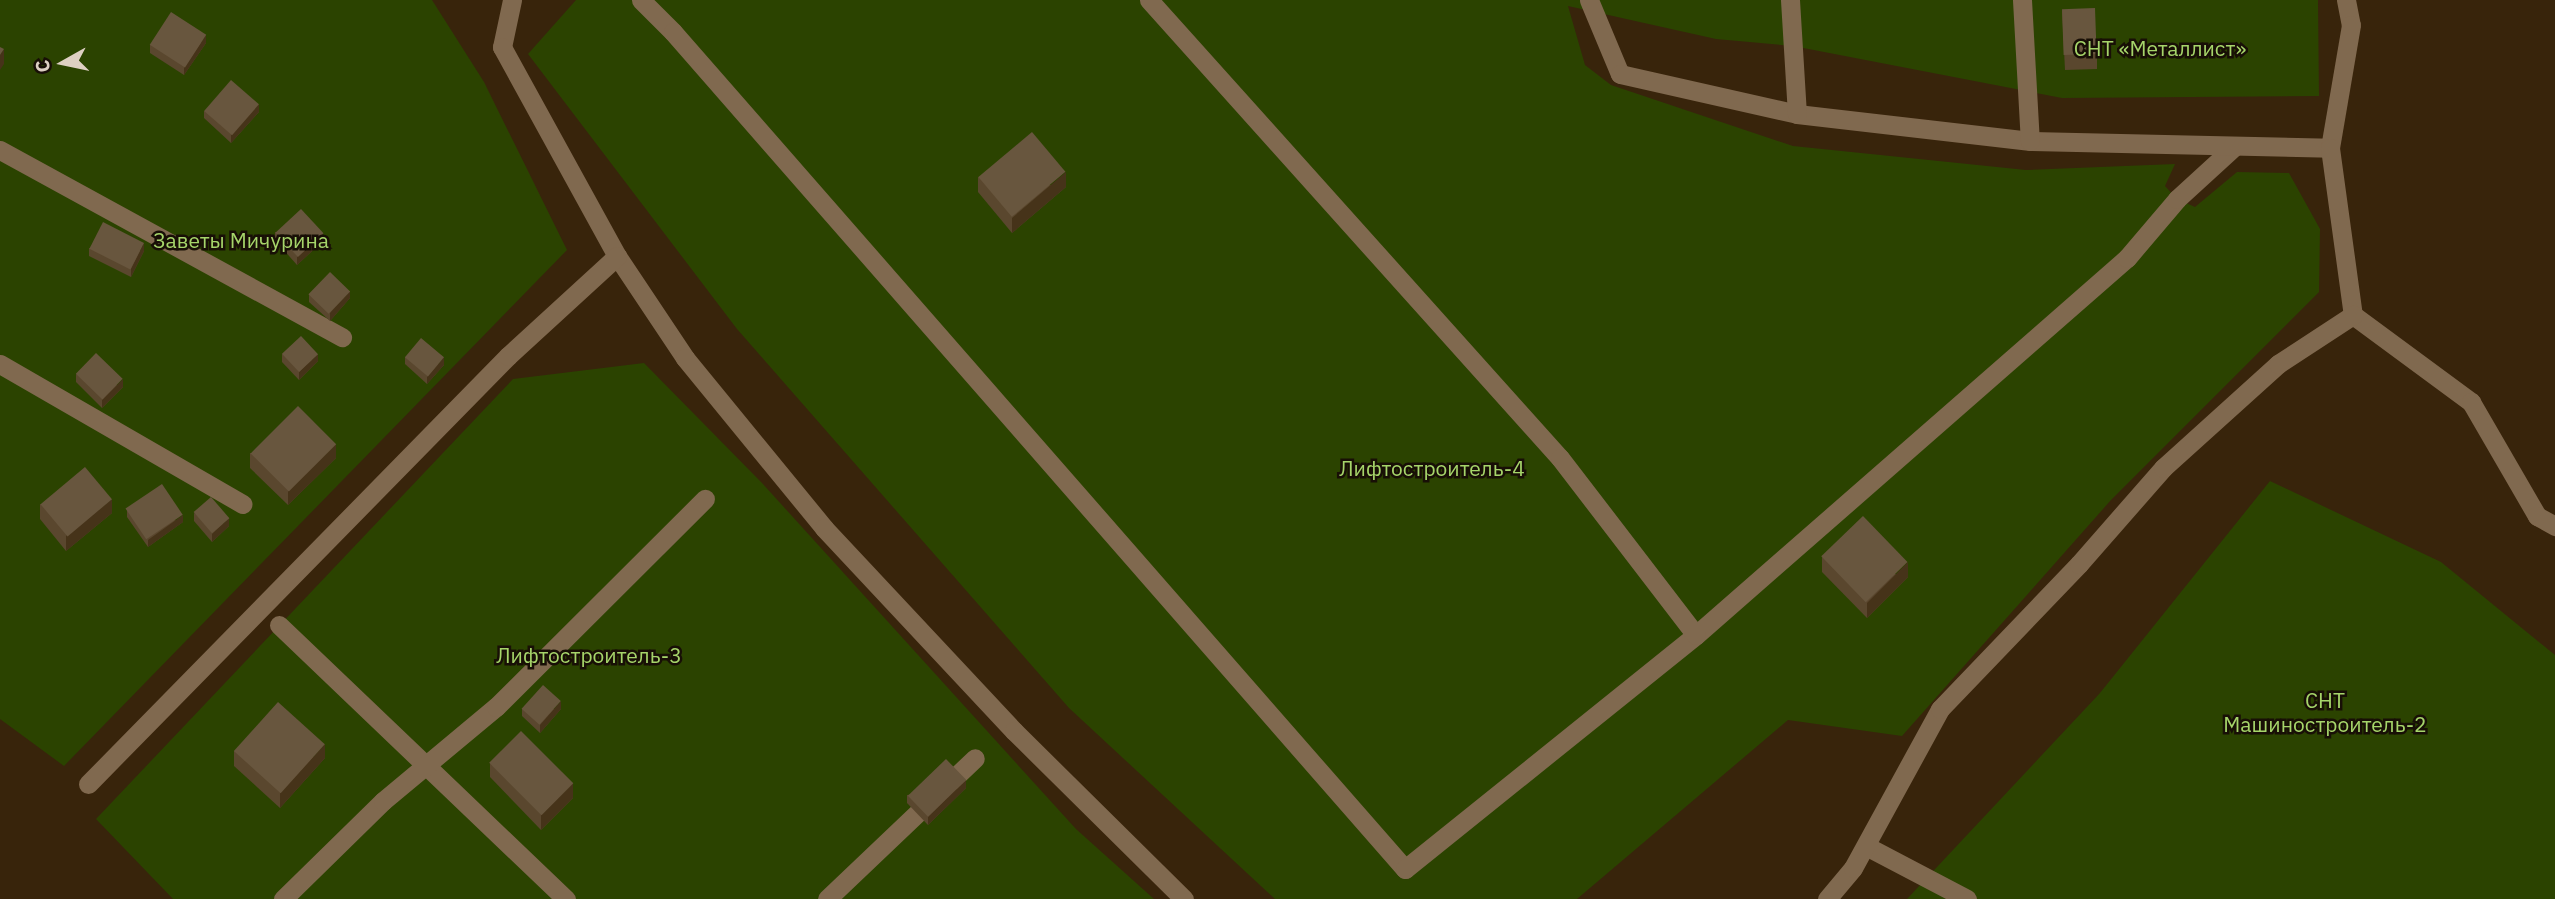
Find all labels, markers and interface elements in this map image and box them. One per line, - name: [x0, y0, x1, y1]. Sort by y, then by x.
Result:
- north arrow: [28, 28, 98, 98]
- park label: СНТ «Металлист»: [2074, 35, 2246, 61]
- text: С: [29, 58, 55, 74]
- park label: Заветы Мичурина: [153, 227, 329, 253]
- park label: Лифтостроитель-4: [1339, 455, 1525, 481]
- park label: Лифтостроитель-3: [496, 642, 682, 668]
- park label: СНТ Машиностроитель-2: [2223, 687, 2427, 737]

